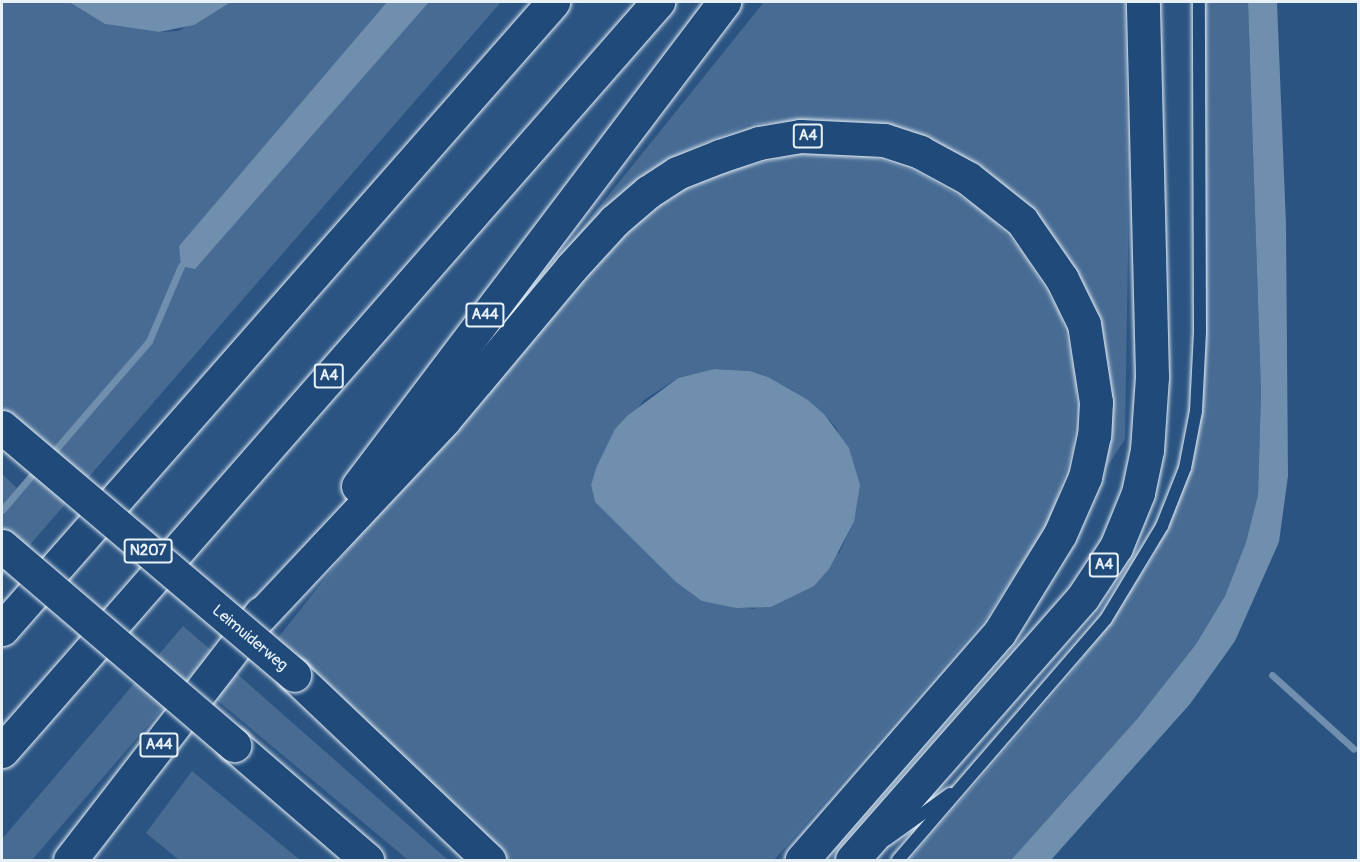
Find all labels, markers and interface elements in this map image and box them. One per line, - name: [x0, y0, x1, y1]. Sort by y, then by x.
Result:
- road number: A4: [792, 124, 824, 148]
- road number: A44: [464, 303, 506, 327]
- road number: A4: [312, 364, 346, 388]
- road number: N207: [122, 539, 174, 563]
- road number: A4: [1088, 553, 1120, 577]
- street label: Leimuiderweg: [208, 601, 292, 675]
- road number: A44: [138, 733, 180, 757]

